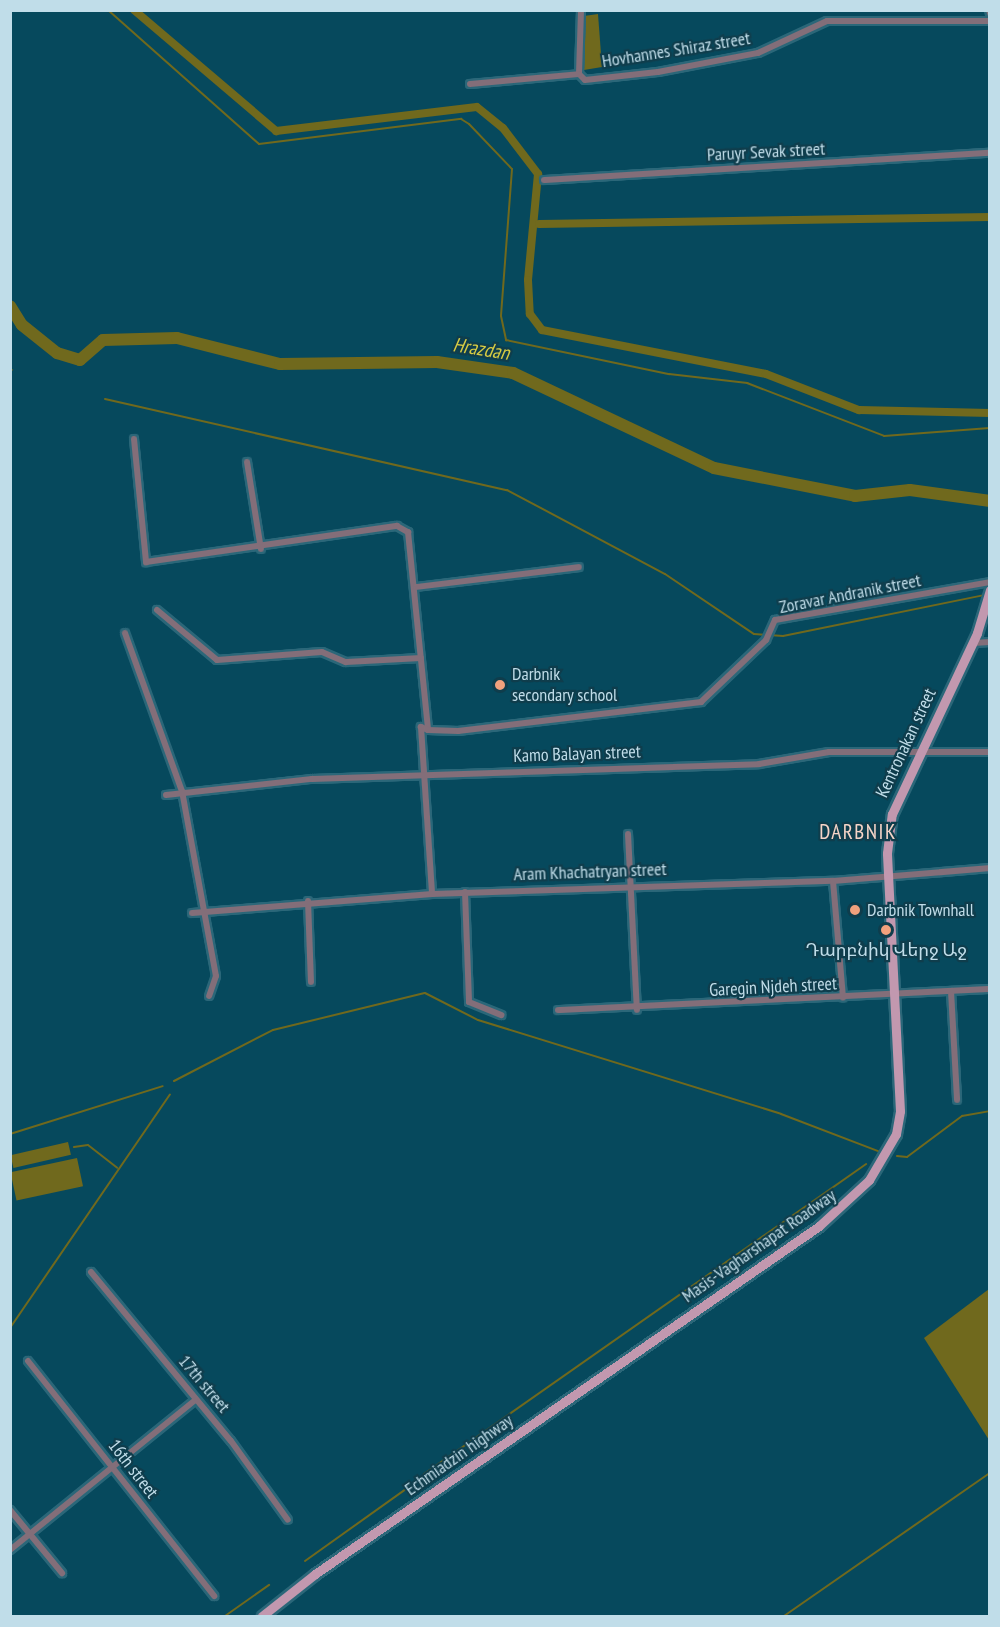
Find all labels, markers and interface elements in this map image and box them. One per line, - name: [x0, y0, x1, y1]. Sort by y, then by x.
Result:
- street label: Hovhannes Shiraz street: [600, 28, 752, 72]
- street label: Paruyr Sevak street: [706, 138, 826, 166]
- water label: Hrazdan: [451, 333, 511, 365]
- street label: Zoravar Andranik street: [777, 570, 923, 618]
- place label: Darbnik secondary school: [512, 664, 618, 706]
- marker: Darbnik secondary school: [493, 678, 507, 692]
- street label: Kentronakan street: [871, 685, 941, 801]
- street label: Kamo Balayan street: [513, 741, 641, 767]
- district label: DARBNIK: [819, 819, 897, 845]
- street label: Aram Khachatryan street: [513, 859, 667, 885]
- place label: Darbnik Townhall: [867, 899, 975, 921]
- marker: Darbnik Townhall: [848, 903, 862, 917]
- marker: Դարբնիկ Վերջ Աջ: [879, 923, 893, 937]
- place label: Դարբնիկ Վերջ Աջ: [806, 939, 966, 961]
- street label: Garegin Njdeh street: [709, 973, 837, 1001]
- street label: Masis-Vagharshapat Roadway: [678, 1185, 840, 1307]
- street label: 17th street: [174, 1351, 234, 1417]
- street label: Echmiadzin highway: [401, 1410, 517, 1500]
- street label: 16th street: [103, 1435, 163, 1503]

